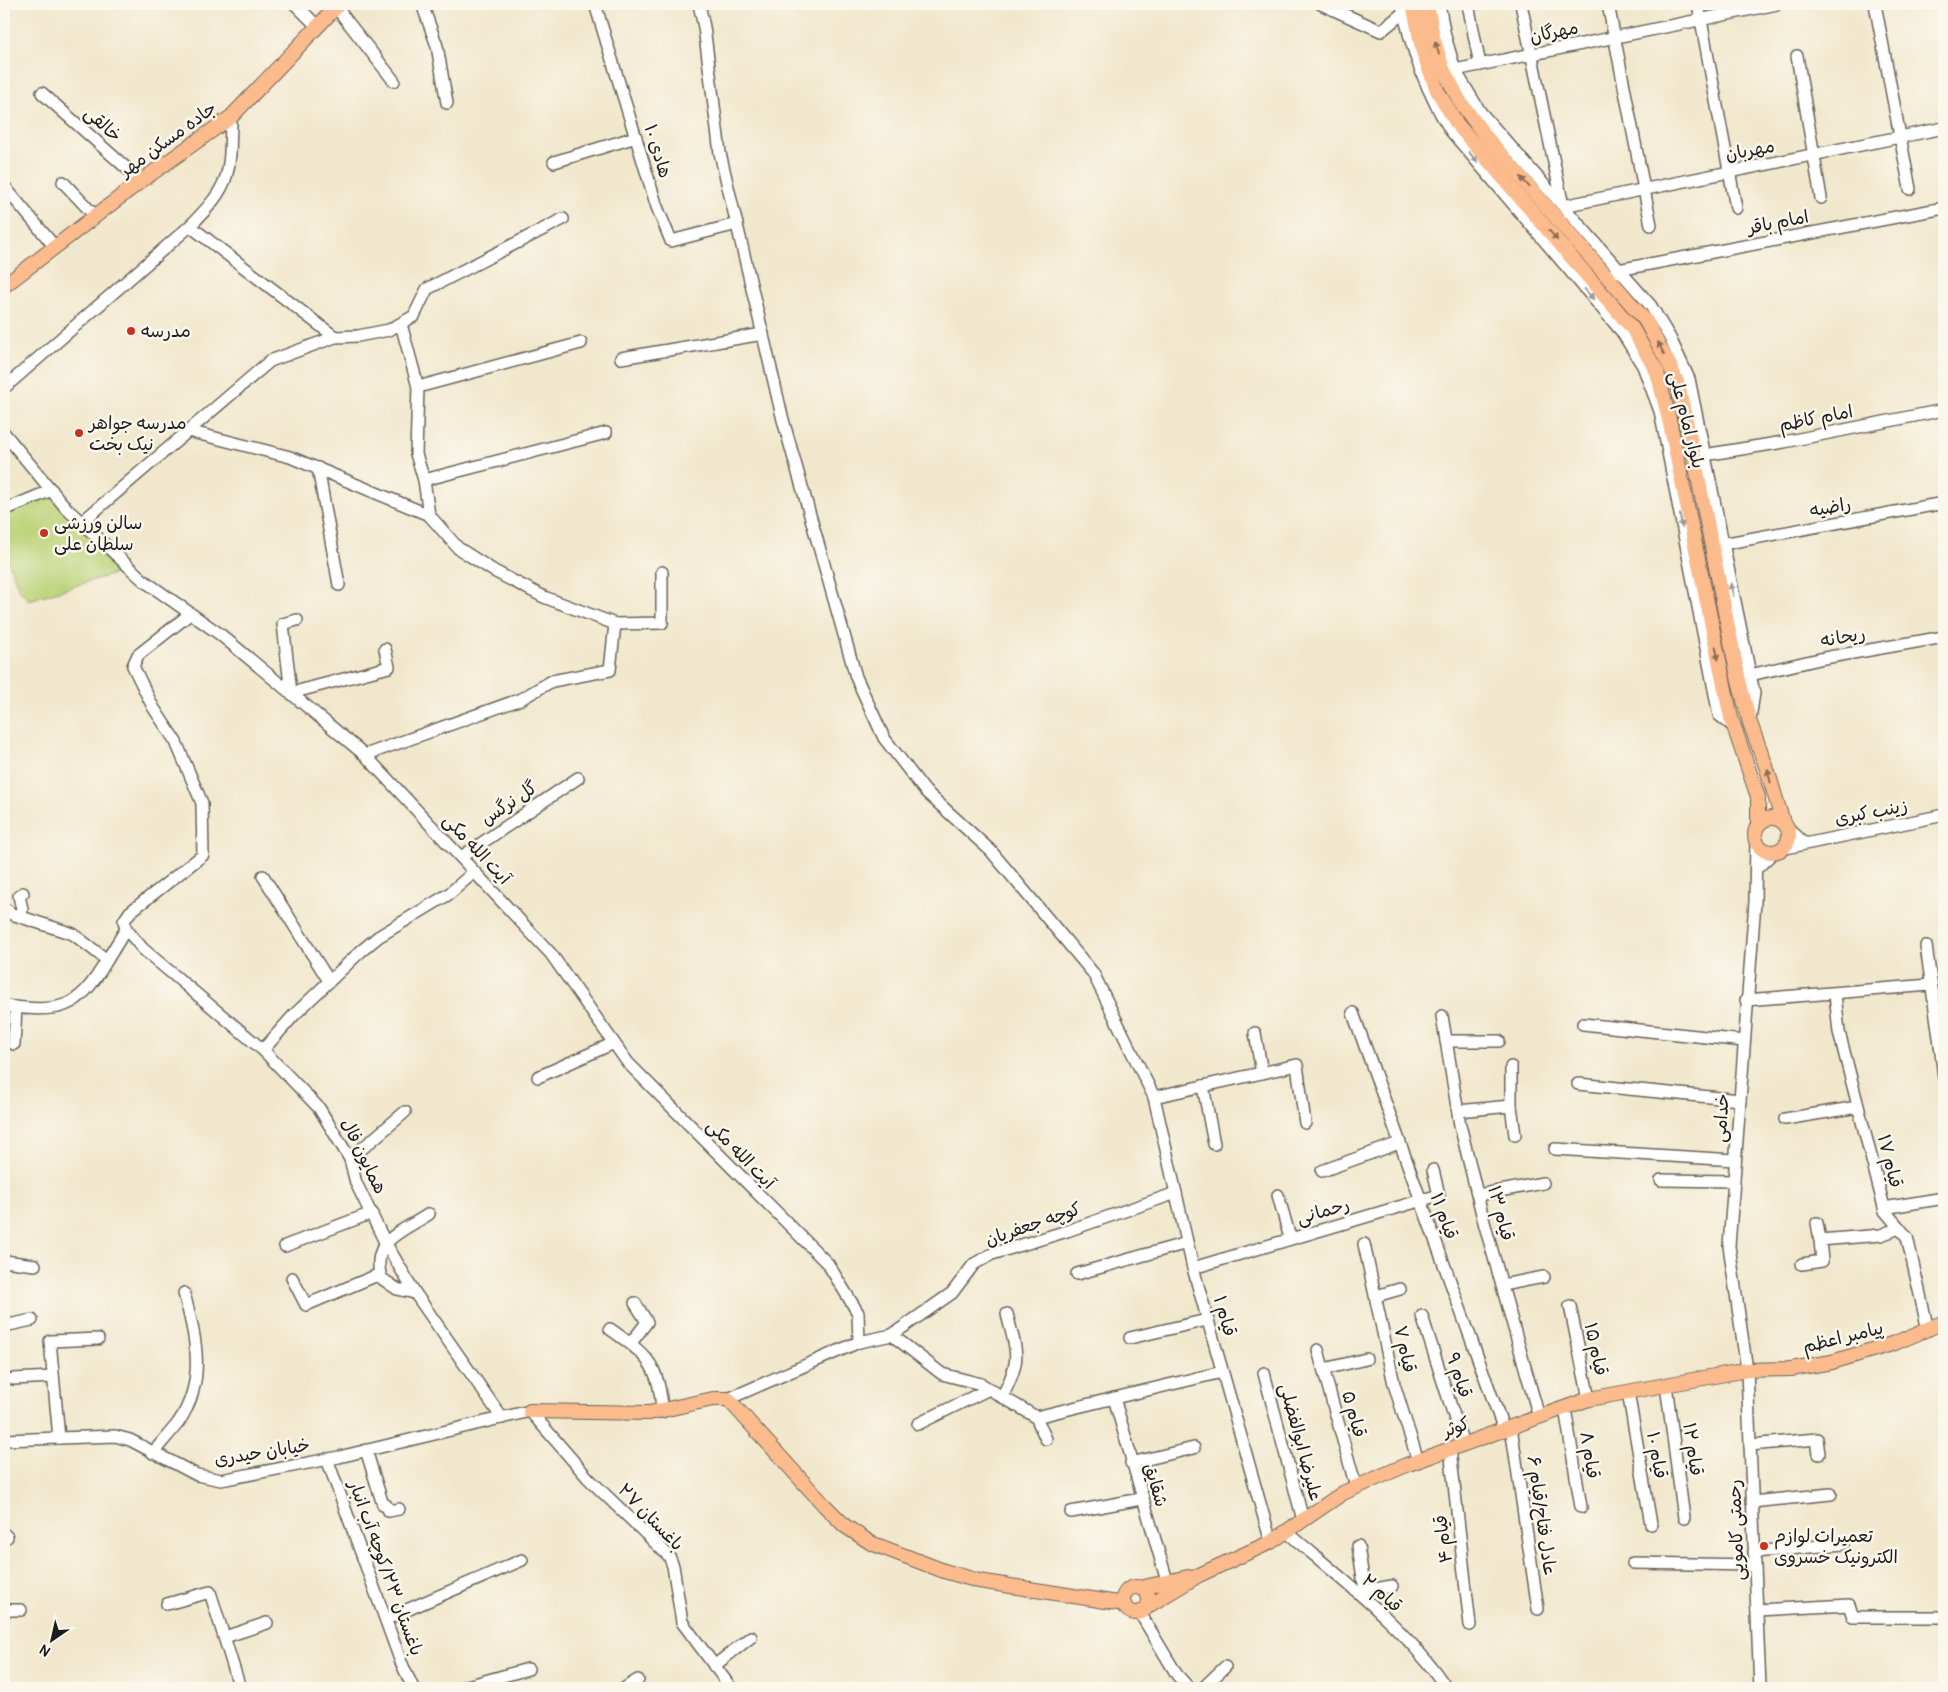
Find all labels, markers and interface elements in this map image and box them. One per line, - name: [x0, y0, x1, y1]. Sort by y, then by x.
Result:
- street label: مهرگان: [1528, 16, 1581, 49]
- one-way arrow: [1432, 40, 1440, 55]
- street label: جاده مسکن مهر: [114, 97, 221, 183]
- street label: خالقی: [79, 102, 126, 147]
- street label: هادی ۱۰: [638, 121, 677, 181]
- street label: مهربان: [1724, 134, 1777, 167]
- one-way arrow: [1467, 150, 1478, 163]
- one-way arrow: [1519, 177, 1531, 189]
- street label: امام باقر: [1743, 205, 1811, 242]
- one-way arrow: [1548, 229, 1559, 242]
- one-way arrow: [1583, 288, 1595, 300]
- place label: مدرسه: [141, 320, 191, 343]
- marker: مدرسه: [125, 325, 137, 337]
- one-way arrow: [1657, 341, 1665, 355]
- street label: بلوار امام علی: [1661, 369, 1710, 471]
- street label: امام کاظم: [1777, 400, 1855, 439]
- place label: مدرسه جواهر نیک بخت: [87, 412, 187, 456]
- marker: مدرسه جواهر نیک بخت: [73, 427, 85, 439]
- street label: راضیه: [1807, 493, 1853, 522]
- place label: سالن ورزشی سلطان علی: [54, 512, 142, 556]
- one-way arrow: [1677, 513, 1685, 529]
- marker: سالن ورزشی سلطان علی: [38, 527, 50, 539]
- one-way arrow: [1727, 581, 1735, 597]
- street label: ریحانه: [1819, 622, 1867, 653]
- one-way arrow: [1714, 646, 1722, 662]
- one-way arrow: [1765, 768, 1773, 783]
- street label: گل نرگس: [477, 776, 542, 831]
- street label: زینب کبری: [1833, 794, 1910, 831]
- street label: آیت الله مکی: [438, 809, 516, 891]
- street label: خدامی: [1708, 1093, 1735, 1143]
- street label: آیت الله مکی: [701, 1114, 781, 1195]
- street label: همایون فال: [335, 1115, 392, 1198]
- street label: قیام ۱۷: [1870, 1132, 1907, 1191]
- street label: قیام ۱۳: [1480, 1183, 1519, 1244]
- street label: قیام ۱۱: [1423, 1190, 1463, 1243]
- street label: رحمانی: [1294, 1193, 1352, 1230]
- street label: کوچه جعفریان: [982, 1197, 1084, 1252]
- street label: قیام ۱: [1206, 1293, 1241, 1340]
- street label: پیامبر اعظم: [1800, 1316, 1886, 1361]
- street label: قیام ۱۵: [1577, 1320, 1612, 1378]
- street label: قیام ۷: [1386, 1323, 1421, 1375]
- street label: قیام ۹: [1439, 1350, 1477, 1401]
- street label: علیرضا ابوالفضلی: [1274, 1381, 1327, 1503]
- street label: قیام ۵: [1334, 1388, 1371, 1440]
- street label: کوثر: [1437, 1412, 1473, 1444]
- street label: قیام ۱۲: [1675, 1421, 1708, 1477]
- street label: قیام ۸: [1572, 1430, 1605, 1481]
- street label: قیام ۱۰: [1639, 1430, 1672, 1481]
- street label: خیابان حیدری: [213, 1434, 312, 1471]
- street label: عادل فتاح/قیام ۶: [1520, 1454, 1561, 1578]
- street label: شقایق: [1138, 1461, 1173, 1510]
- street label: باغستان ۲۳/کوچه آب انبار: [342, 1475, 428, 1659]
- street label: باغستان ۲۷: [613, 1479, 688, 1556]
- street label: رحمتی کامویی: [1723, 1479, 1750, 1581]
- street label: قیام ۴: [1429, 1513, 1460, 1564]
- place label: تعمیرات لوازم الکترونیک خسروی: [1774, 1525, 1898, 1569]
- marker: تعمیرات لوازم الکترونیک خسروی: [1758, 1540, 1770, 1552]
- street label: قیام ۲: [1355, 1569, 1407, 1619]
- north arrow: [28, 1614, 78, 1664]
- text: N: [36, 1641, 54, 1660]

